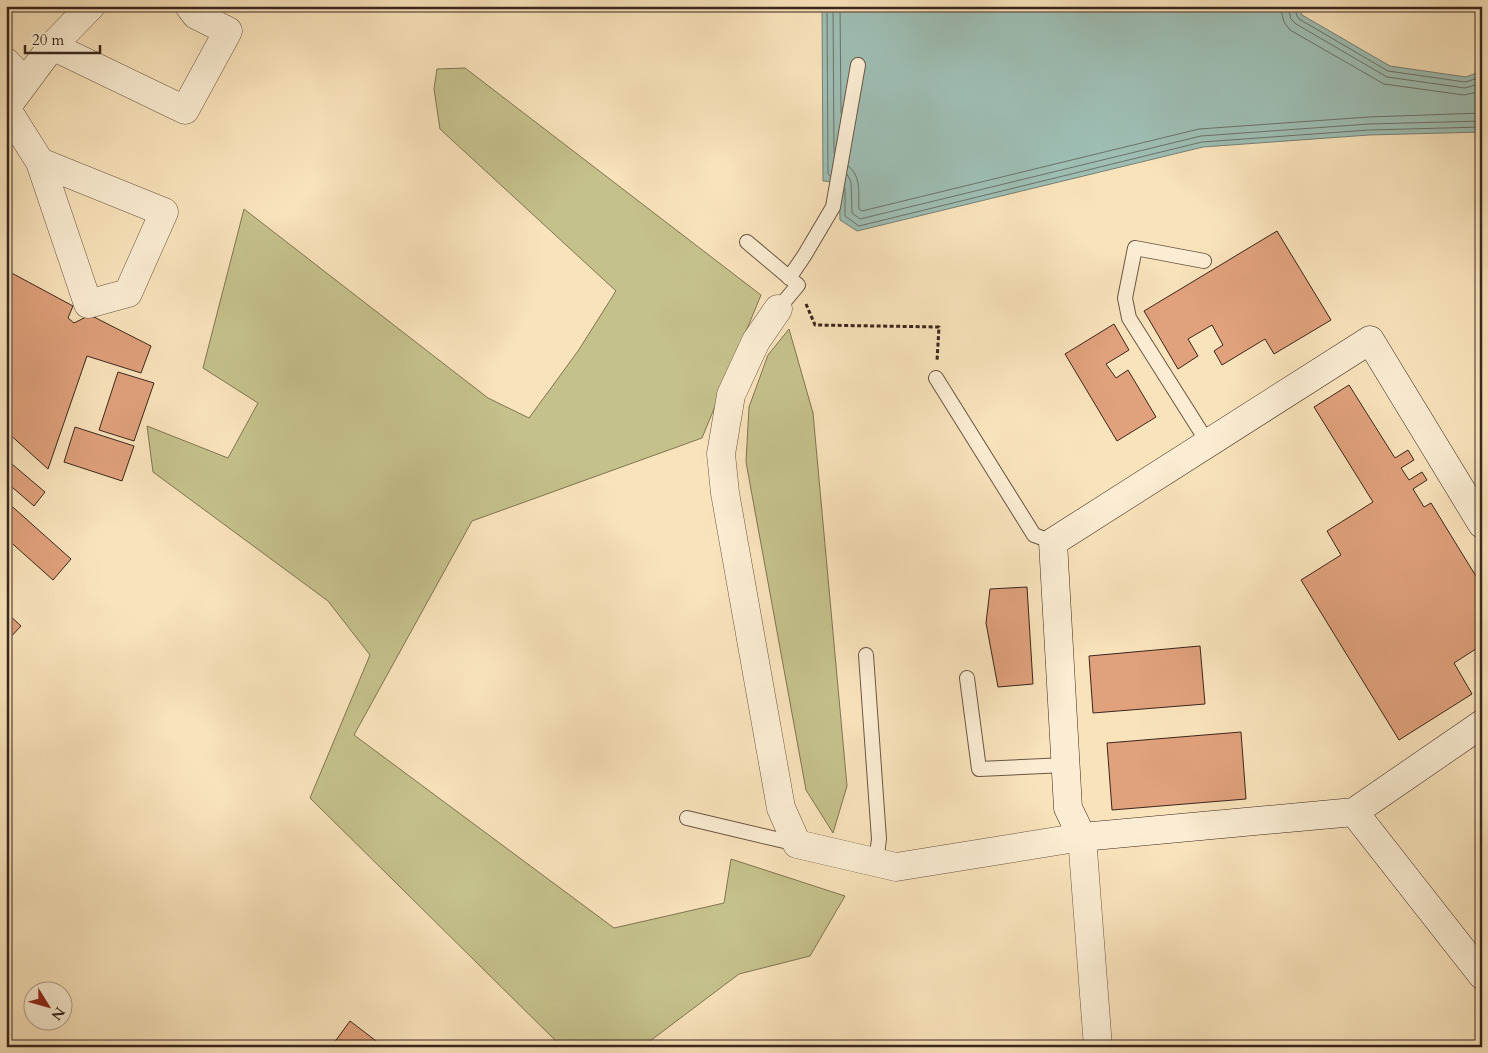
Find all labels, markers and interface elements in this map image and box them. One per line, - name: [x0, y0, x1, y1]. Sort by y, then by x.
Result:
- scale bar: [25, 22, 100, 54]
- text: 20 m: [32, 30, 64, 50]
- north arrow: [22, 980, 72, 1030]
- text: N: [47, 1003, 69, 1024]

